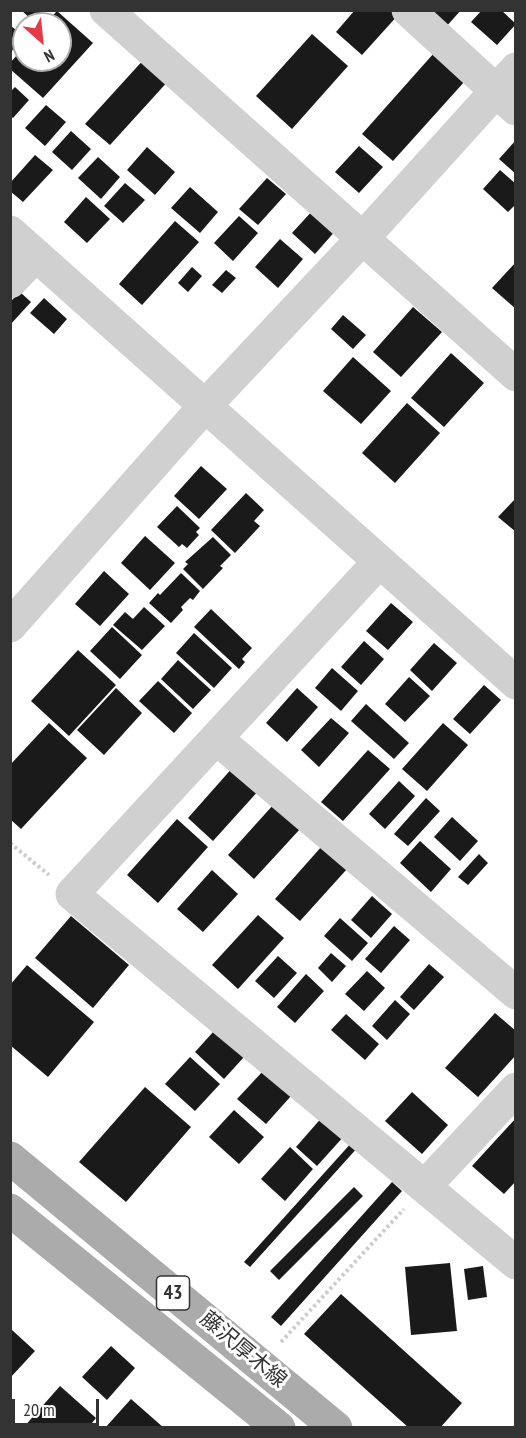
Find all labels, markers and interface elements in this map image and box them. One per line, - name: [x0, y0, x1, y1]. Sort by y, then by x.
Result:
- north arrow: [12, 12, 72, 72]
- text: N: [41, 45, 58, 67]
- road number: 43: [156, 1276, 190, 1310]
- street label: 藤沢厚木線: [195, 1307, 291, 1393]
- scale bar: [15, 1387, 102, 1425]
- text: 20 m: [23, 1398, 55, 1421]

